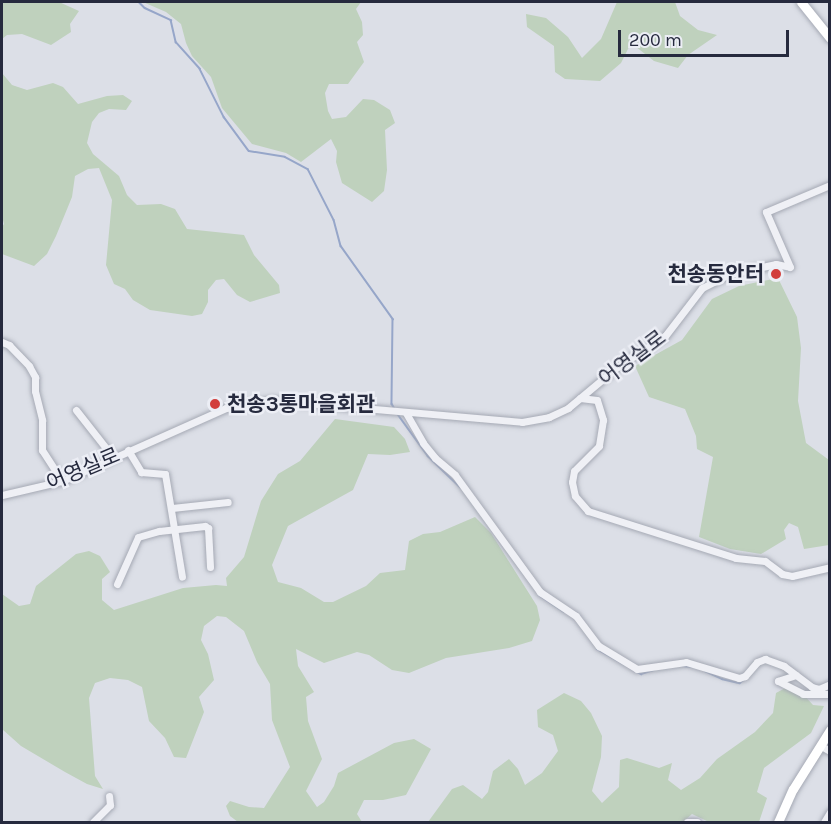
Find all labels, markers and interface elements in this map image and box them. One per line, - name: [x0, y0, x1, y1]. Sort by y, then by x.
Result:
- scale bar: [621, 18, 792, 56]
- text: 200 m: [629, 29, 682, 51]
- place label: 천송동안터: [667, 261, 764, 287]
- marker: 천송동안터: [769, 267, 783, 281]
- street label: 어영실로: [594, 325, 670, 391]
- place label: 천송3통마을회관: [227, 391, 375, 417]
- marker: 천송3통마을회관: [208, 397, 222, 411]
- street label: 어영실로: [43, 442, 123, 496]

